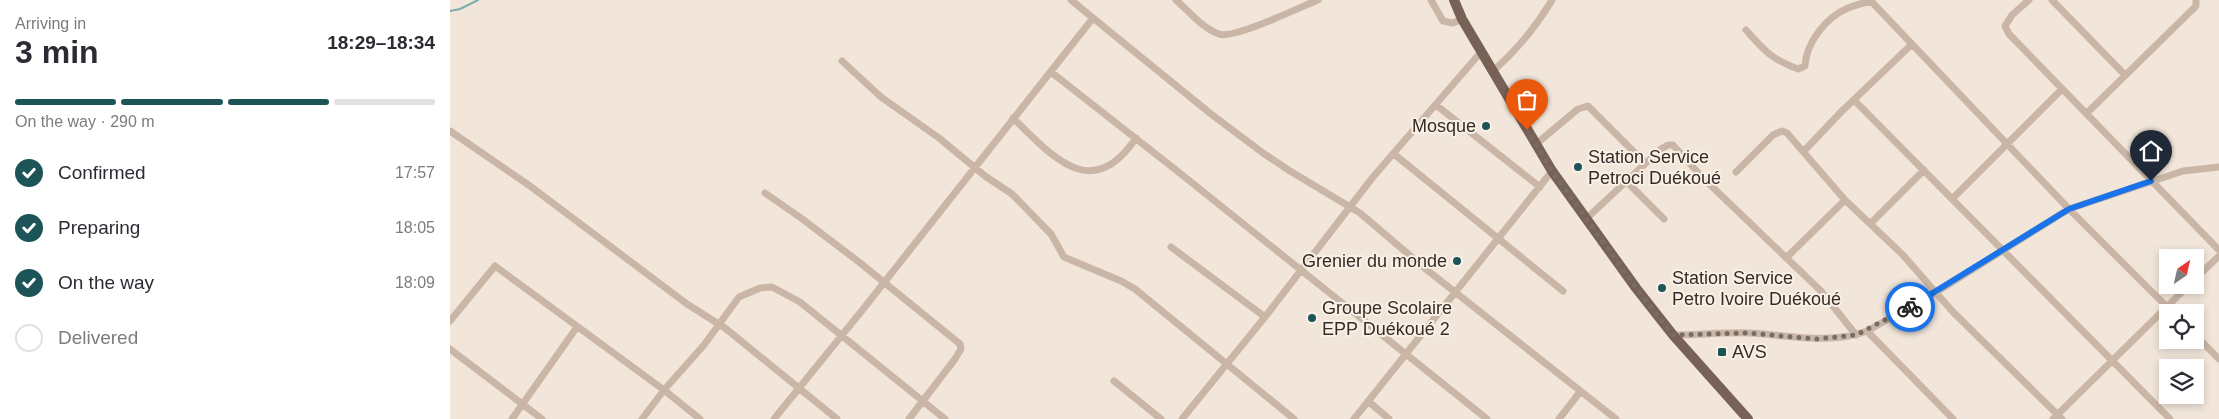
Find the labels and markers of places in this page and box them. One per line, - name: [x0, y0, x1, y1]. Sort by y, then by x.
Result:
- pin: [1506, 79, 1548, 130]
- place label: Mosque: [1412, 116, 1476, 136]
- marker: Mosque: [1480, 120, 1492, 132]
- pin: [2130, 130, 2172, 181]
- place label: Station Service Petroci Duékoué: [1588, 147, 1721, 188]
- marker: Station Service Petroci Duékoué: [1572, 161, 1584, 173]
- place label: Grenier du monde: [1302, 251, 1447, 271]
- marker: Grenier du monde: [1451, 255, 1463, 267]
- place label: Station Service Petro Ivoire Duékoué: [1672, 268, 1841, 309]
- marker: Station Service Petro Ivoire Duékoué: [1656, 282, 1668, 294]
- place label: Groupe Scolaire EPP Duékoué 2: [1322, 298, 1452, 339]
- marker: Groupe Scolaire EPP Duékoué 2: [1306, 312, 1318, 324]
- place label: AVS: [1732, 342, 1767, 362]
- marker: AVS: [1716, 346, 1728, 358]

